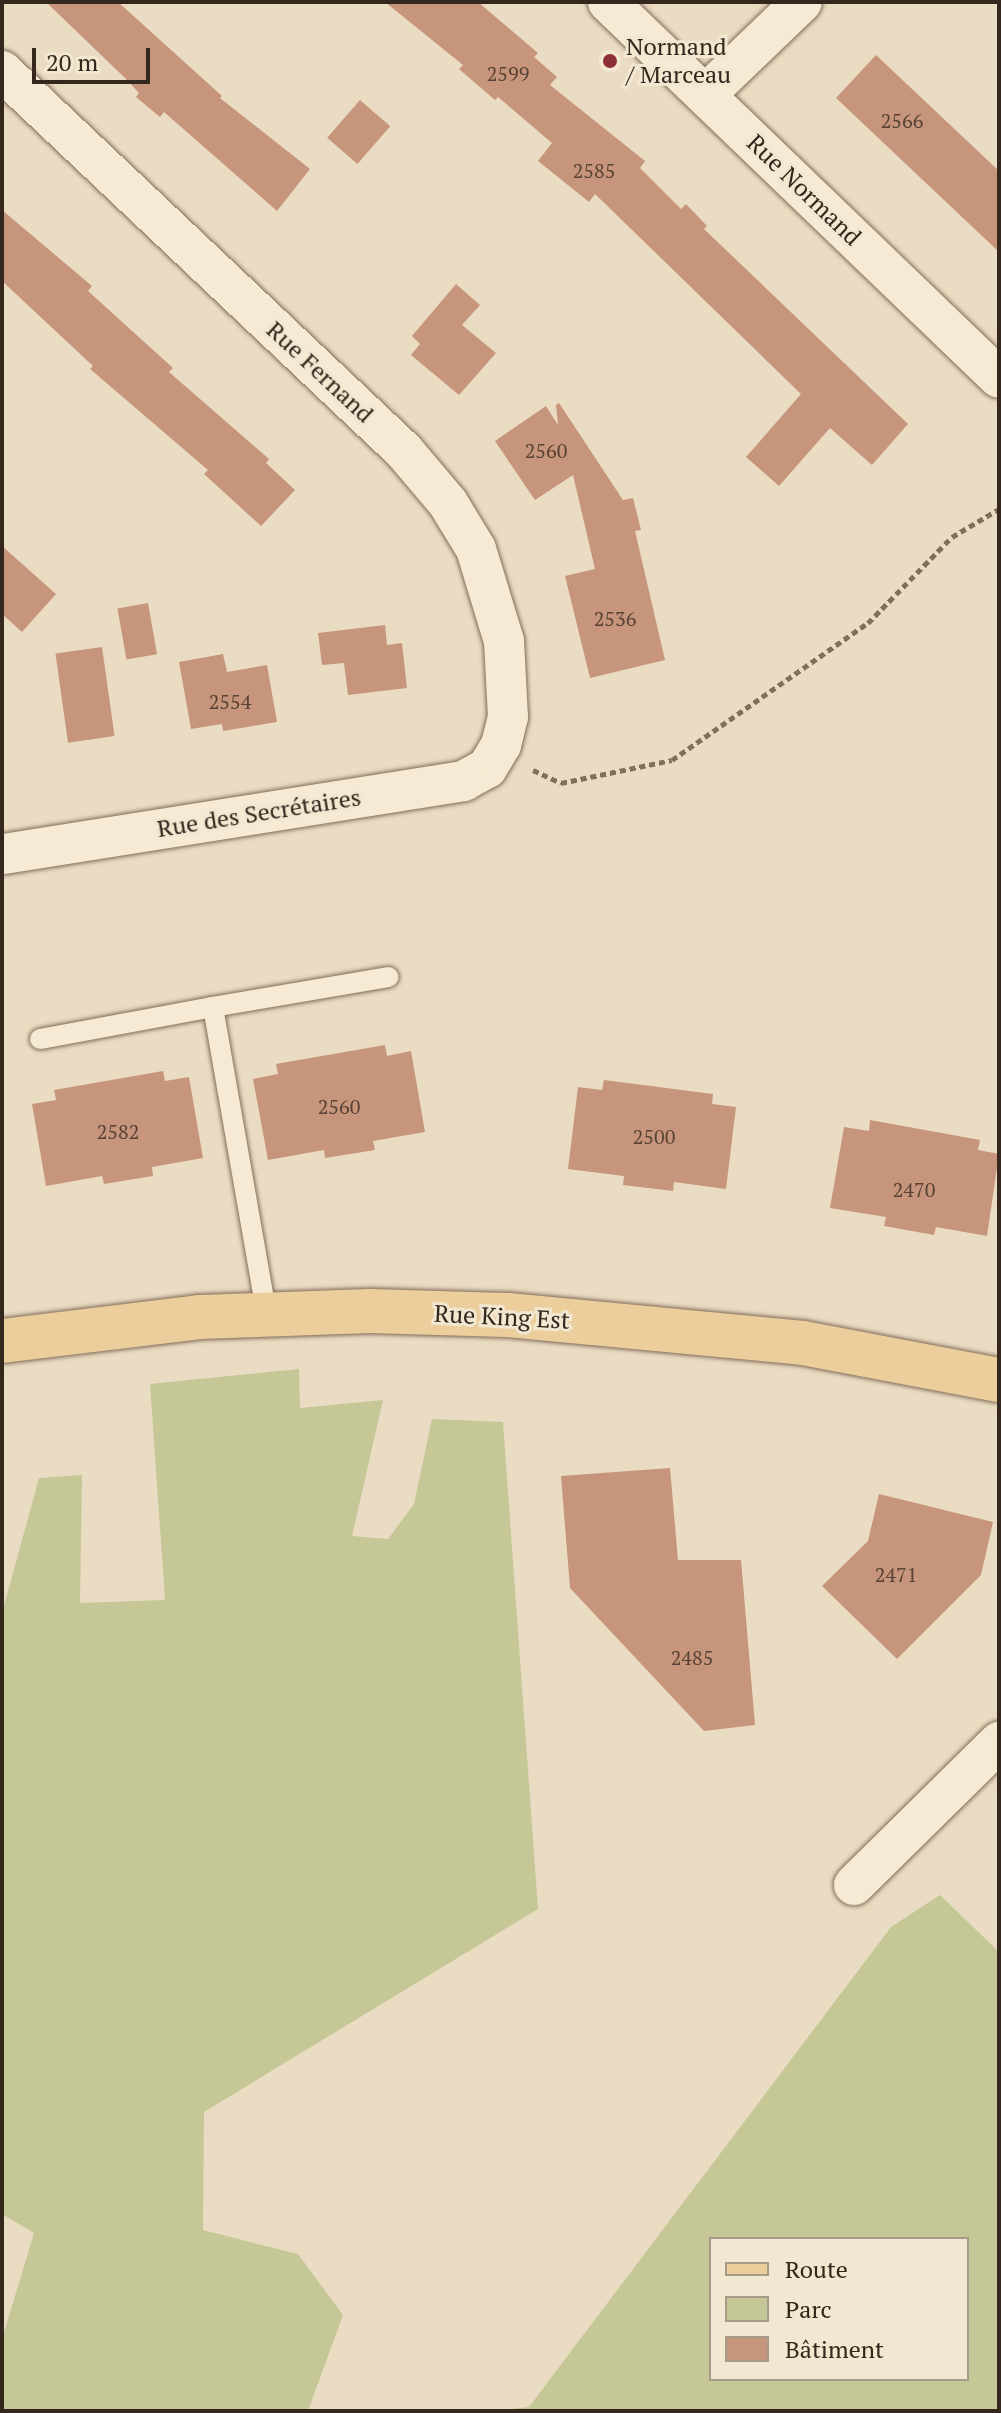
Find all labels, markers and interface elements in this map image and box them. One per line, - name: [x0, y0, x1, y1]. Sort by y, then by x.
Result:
- scale bar: [36, 32, 154, 82]
- place label: Normand / Marceau: [626, 33, 731, 89]
- text: 20 m: [46, 46, 98, 78]
- marker: Normand / Marceau: [601, 52, 619, 70]
- house number: 2599: [487, 61, 529, 85]
- house number: 2566: [881, 108, 923, 132]
- street label: Rue Normand: [741, 128, 867, 252]
- house number: 2585: [573, 158, 615, 182]
- street label: Rue Fernand: [261, 315, 379, 429]
- house number: 2560: [525, 438, 567, 462]
- house number: 2536: [594, 606, 636, 630]
- house number: 2554: [209, 689, 251, 713]
- street label: Rue des Secrétaires: [155, 783, 363, 843]
- house number: 2560: [318, 1094, 360, 1118]
- house number: 2582: [97, 1119, 139, 1143]
- house number: 2500: [633, 1124, 675, 1148]
- house number: 2470: [893, 1177, 935, 1201]
- street label: Rue King Est: [434, 1299, 570, 1335]
- house number: 2471: [875, 1562, 917, 1586]
- house number: 2485: [671, 1645, 713, 1669]
- legend: [709, 2237, 969, 2381]
- text: Route: [785, 2253, 848, 2285]
- text: Parc: [785, 2293, 832, 2325]
- text: Bâtiment: [785, 2333, 884, 2365]

